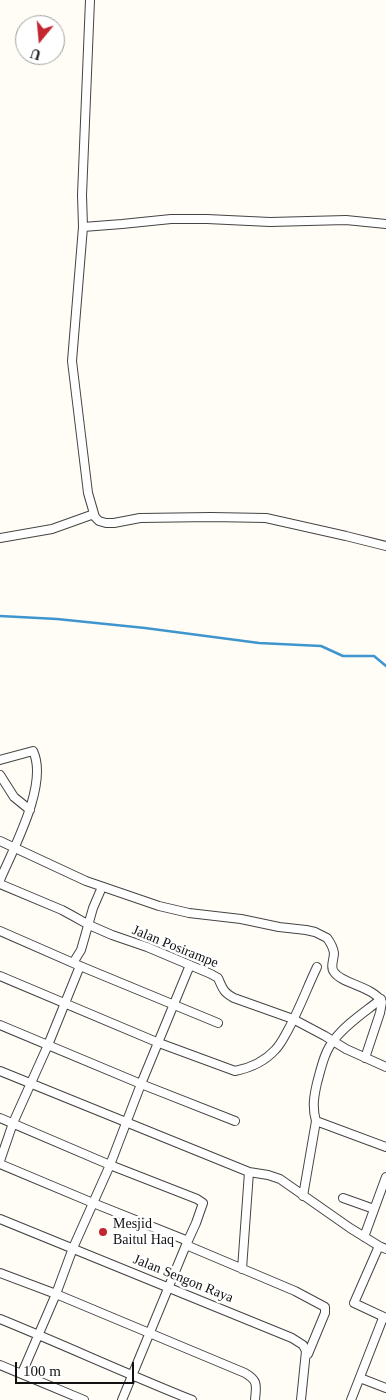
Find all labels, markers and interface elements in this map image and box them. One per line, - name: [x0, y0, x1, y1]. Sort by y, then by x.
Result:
- north arrow: [15, 15, 65, 65]
- text: U: [29, 45, 43, 63]
- street label: Jalan Posirampe: [129, 922, 221, 972]
- place label: Mesjid Baitul Haq: [113, 1216, 174, 1248]
- marker: Mesjid Baitul Haq: [97, 1226, 109, 1238]
- street label: Jalan Sengon Raya: [130, 1251, 236, 1307]
- scale bar: [18, 1352, 136, 1384]
- text: 100 m: [23, 1363, 61, 1379]

